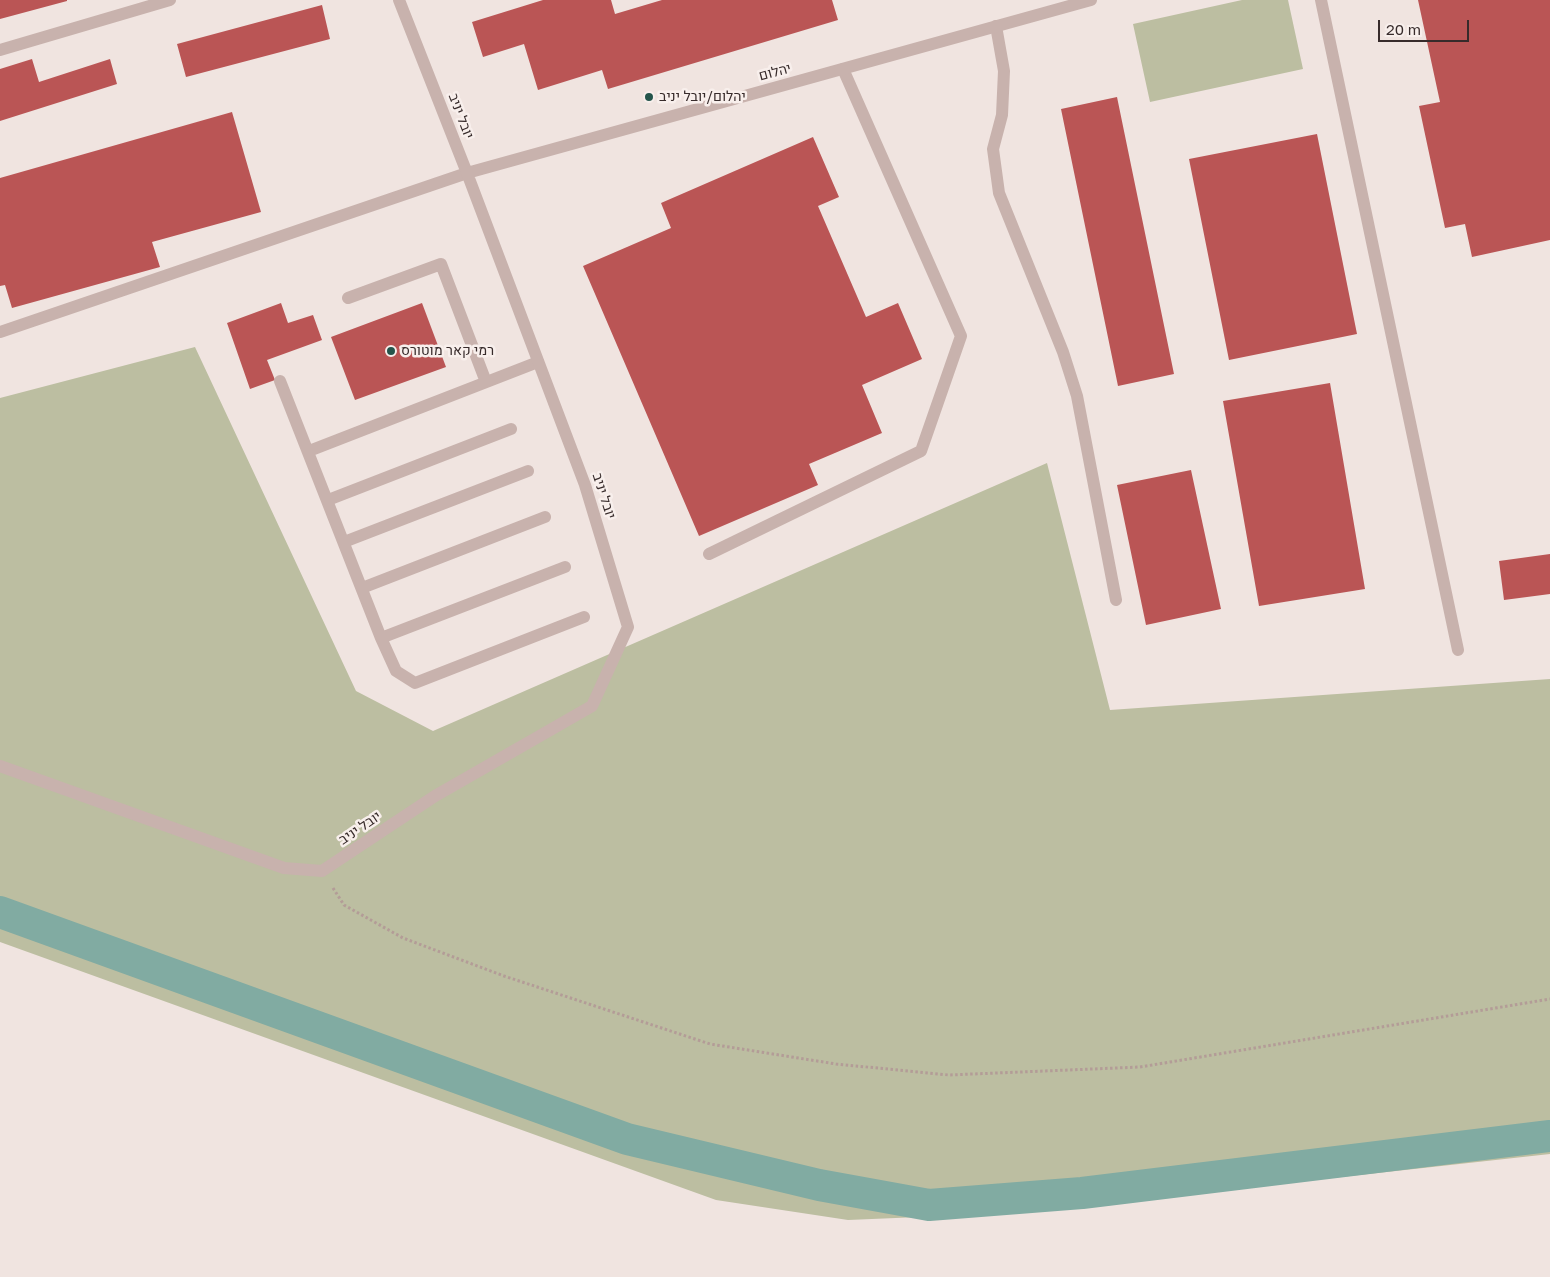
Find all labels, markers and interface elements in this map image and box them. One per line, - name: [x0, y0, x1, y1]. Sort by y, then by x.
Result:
- scale bar: [1380, 10, 1471, 42]
- text: 20 m: [1386, 20, 1421, 38]
- street label: יהלום: [757, 60, 793, 84]
- place label: יהלום/יובל יניב: [659, 89, 746, 105]
- street label: יובל יניב: [445, 91, 477, 141]
- marker: יהלום/יובל יניב: [643, 91, 655, 103]
- place label: רמי קאר מוטורס: [401, 343, 494, 359]
- marker: רמי קאר מוטורס: [385, 345, 397, 357]
- street label: יובל יניב: [589, 471, 619, 521]
- street label: יובל יניב: [336, 808, 384, 848]

